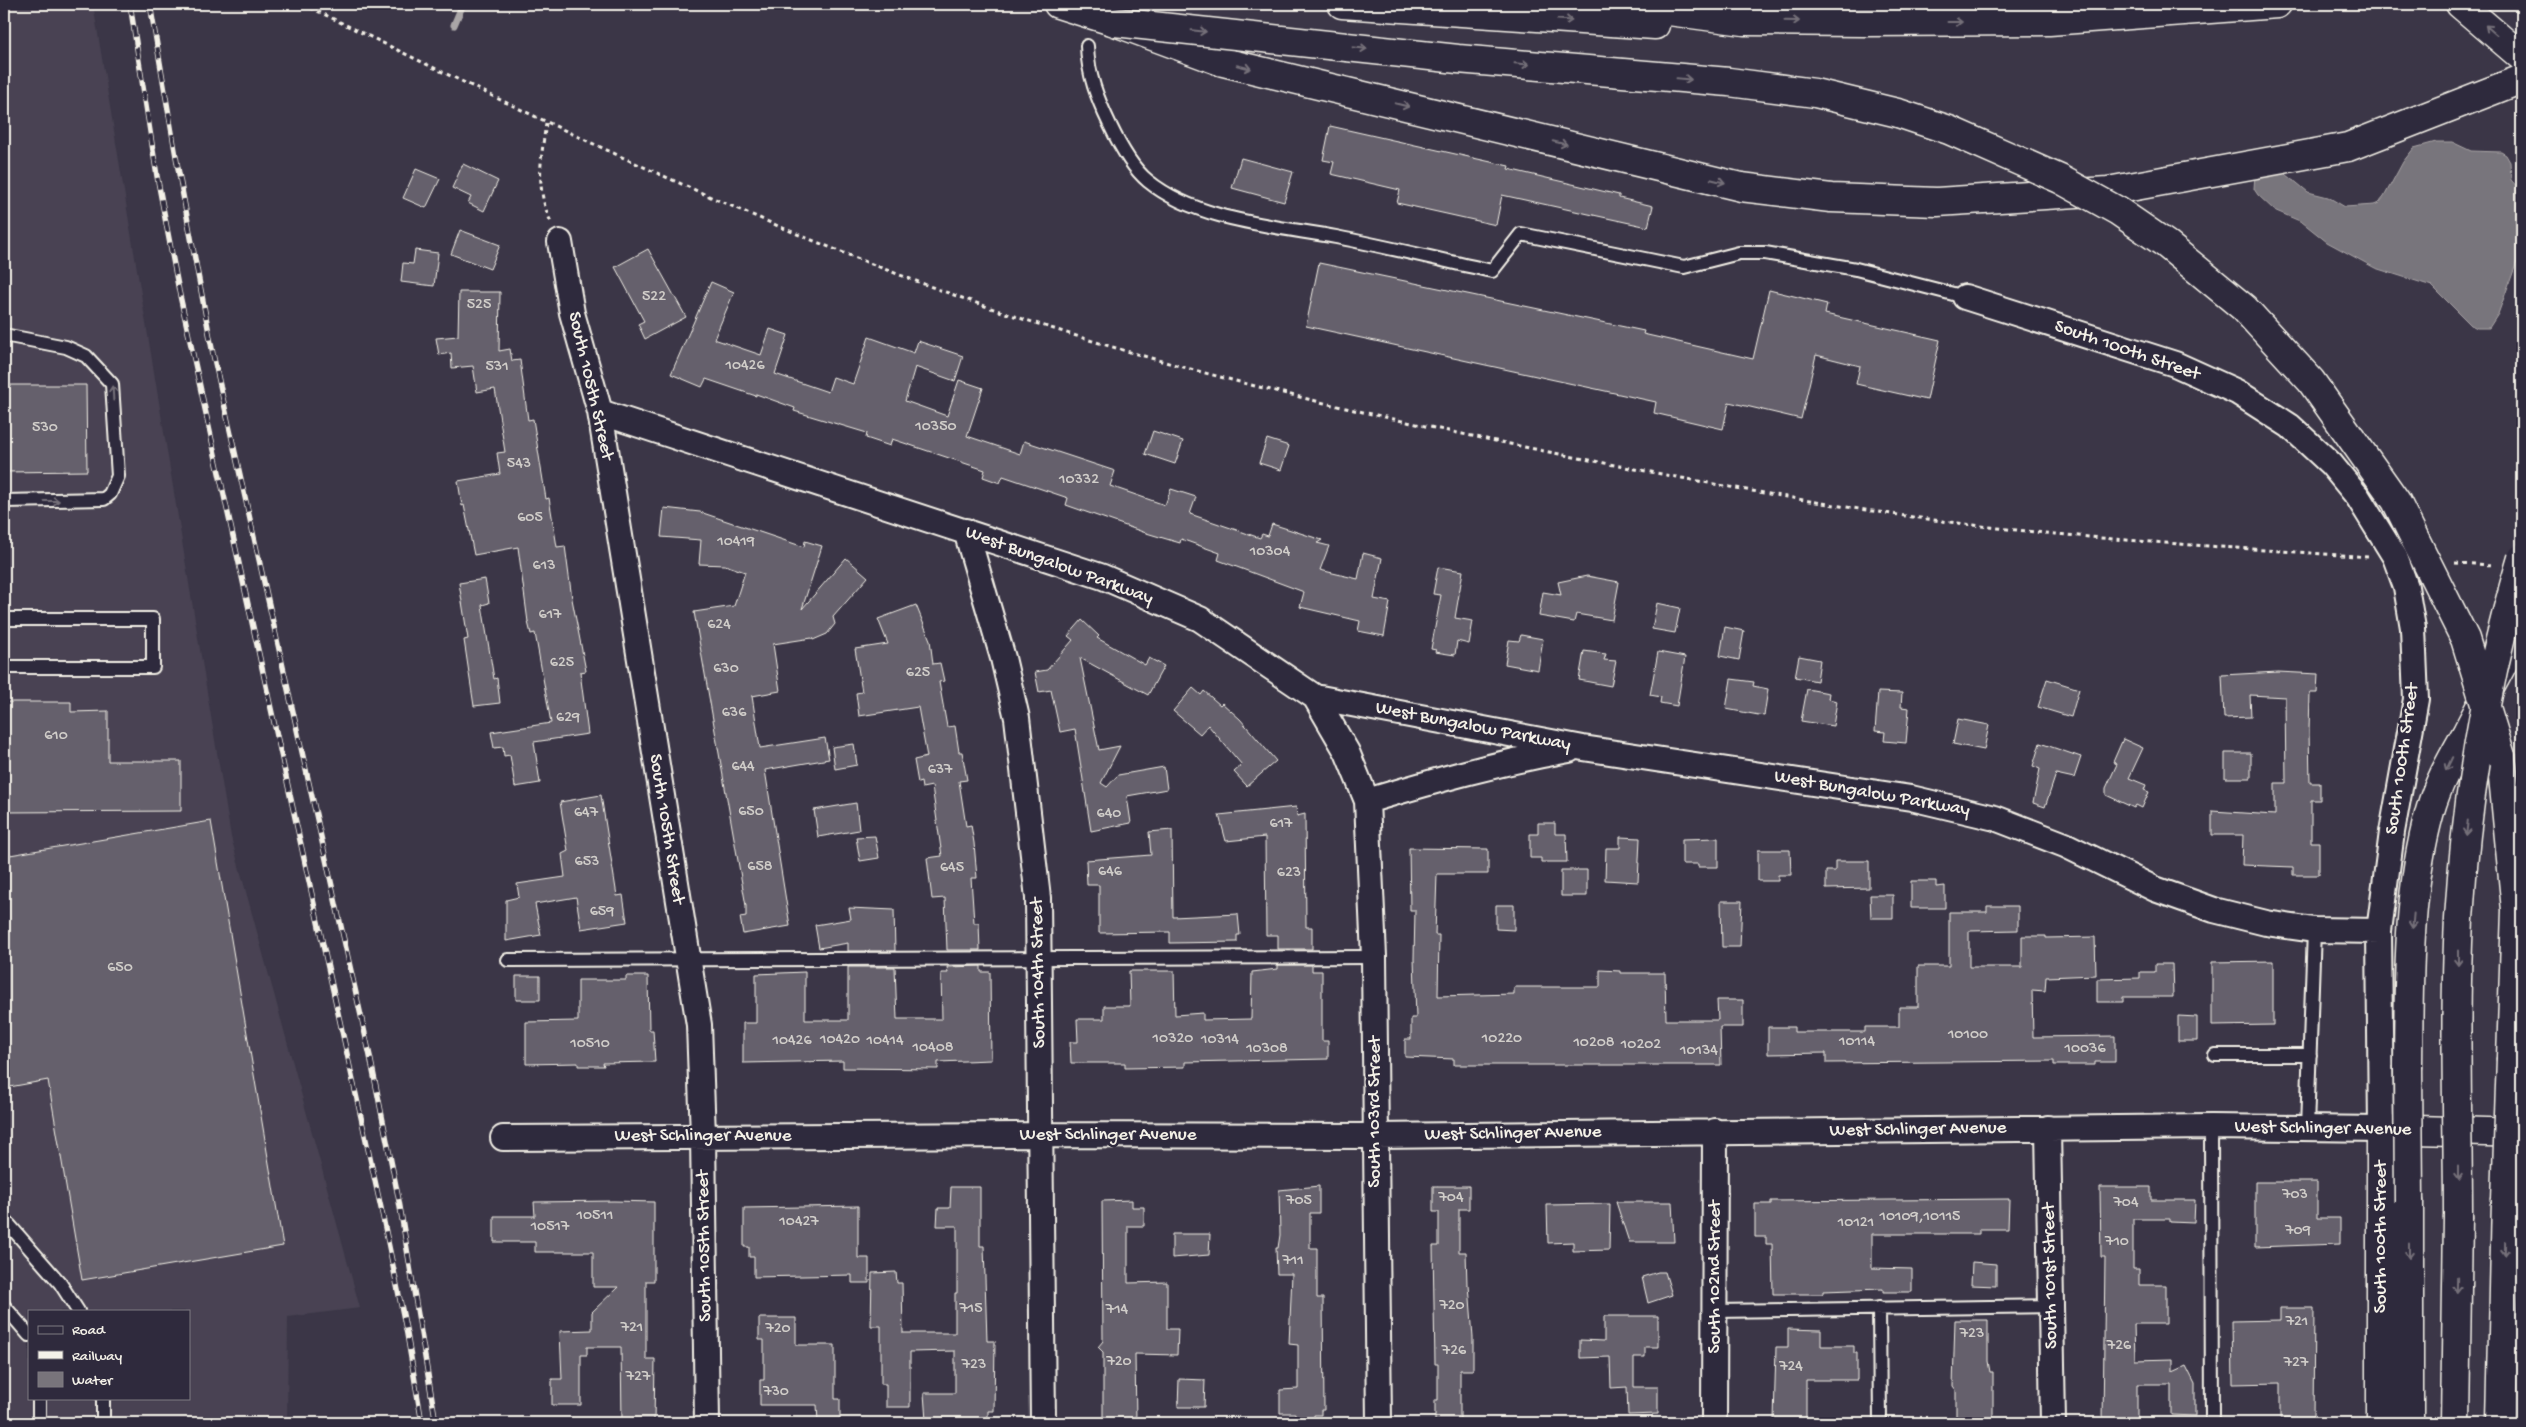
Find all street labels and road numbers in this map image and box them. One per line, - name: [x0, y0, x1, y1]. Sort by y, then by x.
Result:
- street label: South 105th Street: [562, 310, 619, 465]
- street label: South 100th Street: [2051, 315, 2205, 387]
- street label: West Bungalow Parkway: [962, 521, 1157, 611]
- street label: South 100th Street: [2381, 680, 2425, 836]
- street label: West Bungalow Parkway: [1373, 697, 1573, 757]
- street label: South 105th Street: [643, 752, 690, 908]
- street label: West Bungalow Parkway: [1772, 765, 1972, 823]
- street label: South 104th Street: [1026, 895, 1052, 1049]
- street label: South 103rd Street: [1364, 1034, 1387, 1188]
- street label: West Schlinger Avenue: [2234, 1116, 2412, 1142]
- street label: West Schlinger Avenue: [1829, 1117, 2007, 1143]
- street label: West Schlinger Avenue: [1424, 1121, 1602, 1147]
- street label: West Schlinger Avenue: [1020, 1124, 1197, 1147]
- street label: West Schlinger Avenue: [615, 1125, 792, 1148]
- street label: South 100th Street: [2370, 1159, 2393, 1313]
- street label: South 105th Street: [692, 1168, 718, 1322]
- street label: South 102nd Street: [1704, 1198, 1727, 1354]
- street label: South 101st Street: [2038, 1201, 2064, 1349]

